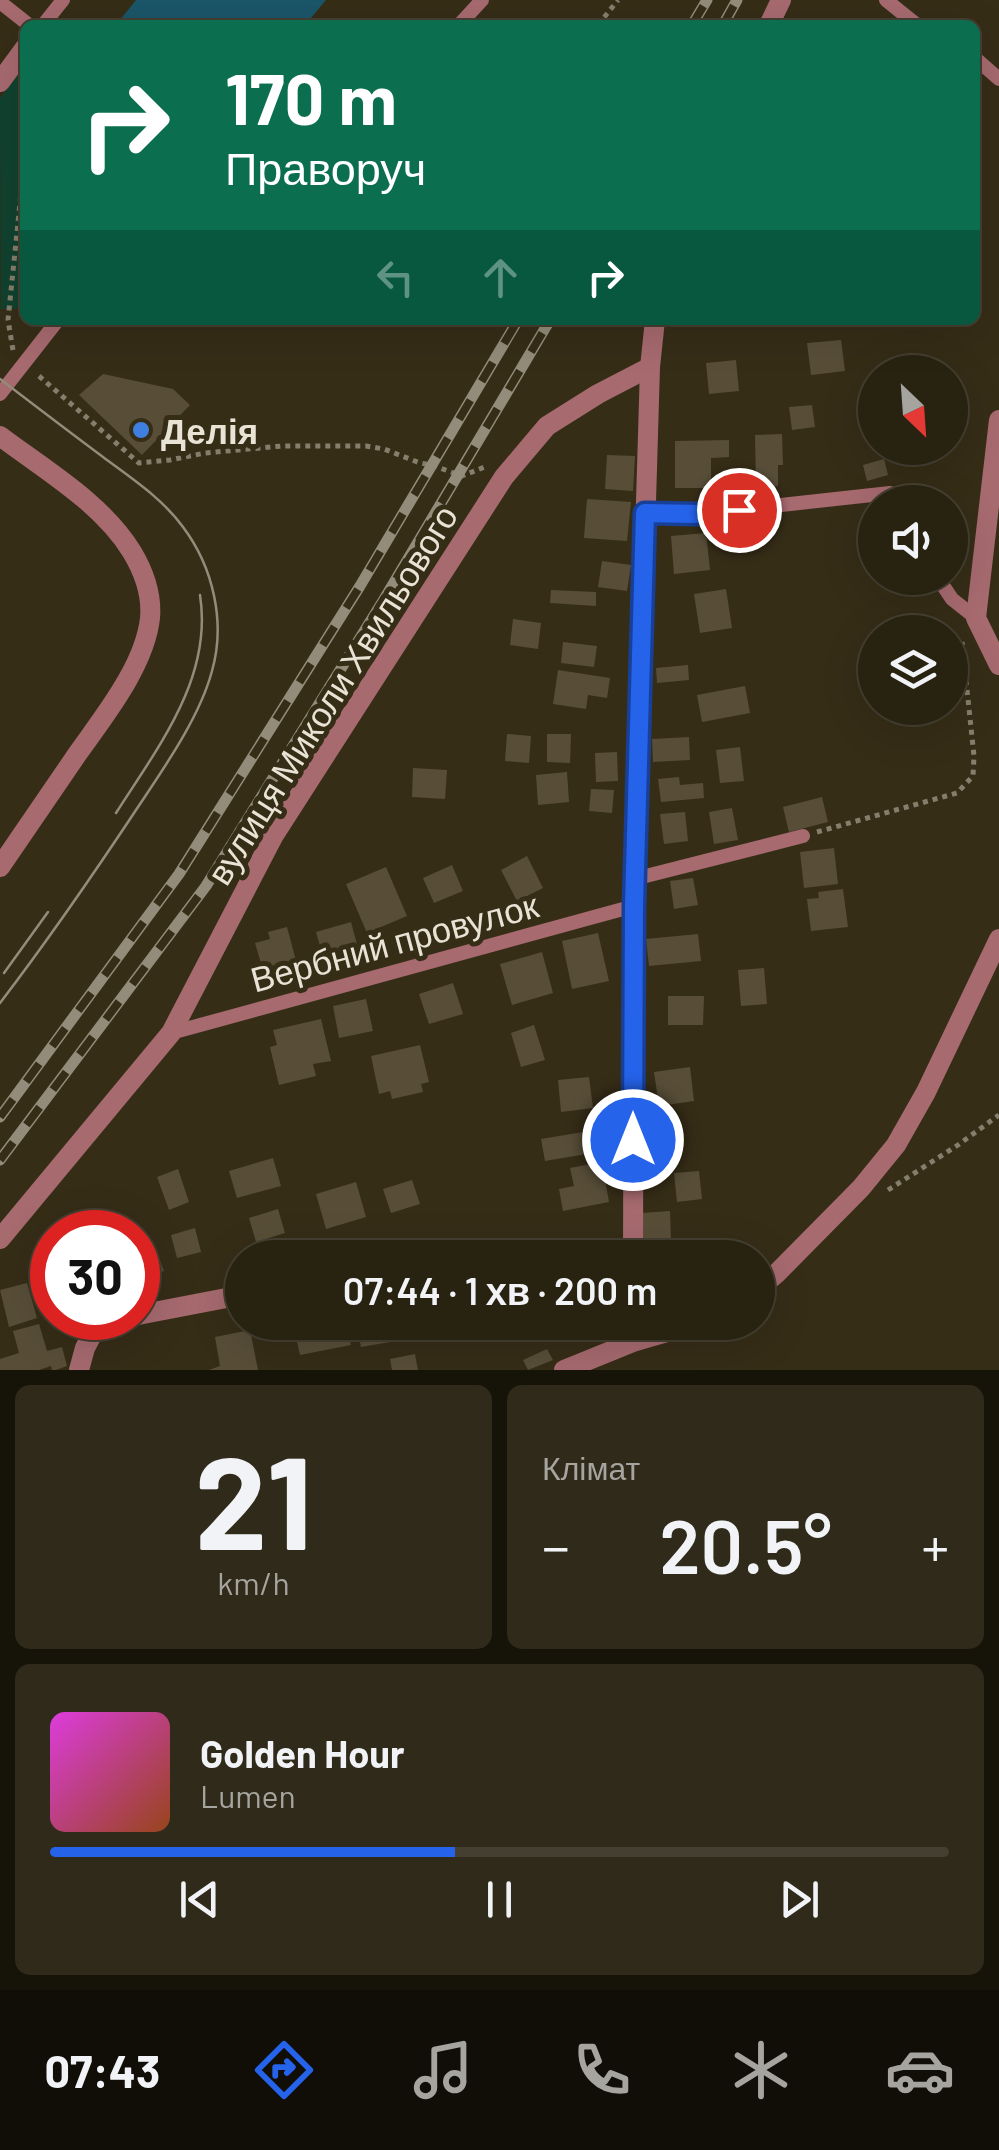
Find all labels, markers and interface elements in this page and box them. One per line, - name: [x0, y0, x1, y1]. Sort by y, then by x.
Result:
- text: 170 m: [225, 55, 397, 139]
- icon: right: [60, 60, 190, 190]
- text: Праворуч: [225, 140, 426, 194]
- icon: left: [368, 250, 423, 305]
- icon: ahead: [473, 250, 528, 305]
- icon: right: [578, 250, 633, 305]
- north arrow: [858, 355, 968, 465]
- map controls: [858, 355, 968, 725]
- place label: Делія: [161, 409, 258, 451]
- marker: Делія: [130, 419, 152, 441]
- pin: [697, 468, 782, 553]
- icon: arrive: [712, 483, 767, 538]
- button: sound: [858, 485, 968, 595]
- street label: вулиця Миколи Хвильового: [197, 497, 465, 891]
- button: layers: [858, 615, 968, 725]
- street label: Вербний провулок: [246, 882, 543, 1000]
- position arrow: [581, 1088, 685, 1192]
- speed limit sign: 30: [30, 1210, 160, 1340]
- text: 07:44 · 1 хв · 200 m: [343, 1267, 657, 1313]
- text: 21: [194, 1420, 313, 1576]
- text: Клімат: [542, 1448, 640, 1486]
- text: 20.5°: [659, 1499, 832, 1589]
- text: −: [542, 1512, 570, 1578]
- text: +: [921, 1512, 949, 1578]
- text: km/h: [217, 1563, 290, 1601]
- text: Golden Hour: [200, 1730, 405, 1776]
- text: Lumen: [200, 1776, 296, 1814]
- icon: previous: [172, 1872, 227, 1927]
- icon: pause: [472, 1872, 527, 1927]
- icon: next: [772, 1872, 827, 1927]
- icon: directions: [249, 2035, 319, 2105]
- icon: music: [408, 2035, 478, 2105]
- icon: phone: [567, 2035, 637, 2105]
- icon: climate: [726, 2035, 796, 2105]
- icon: car: [885, 2035, 955, 2105]
- text: 07:43: [44, 2043, 160, 2097]

